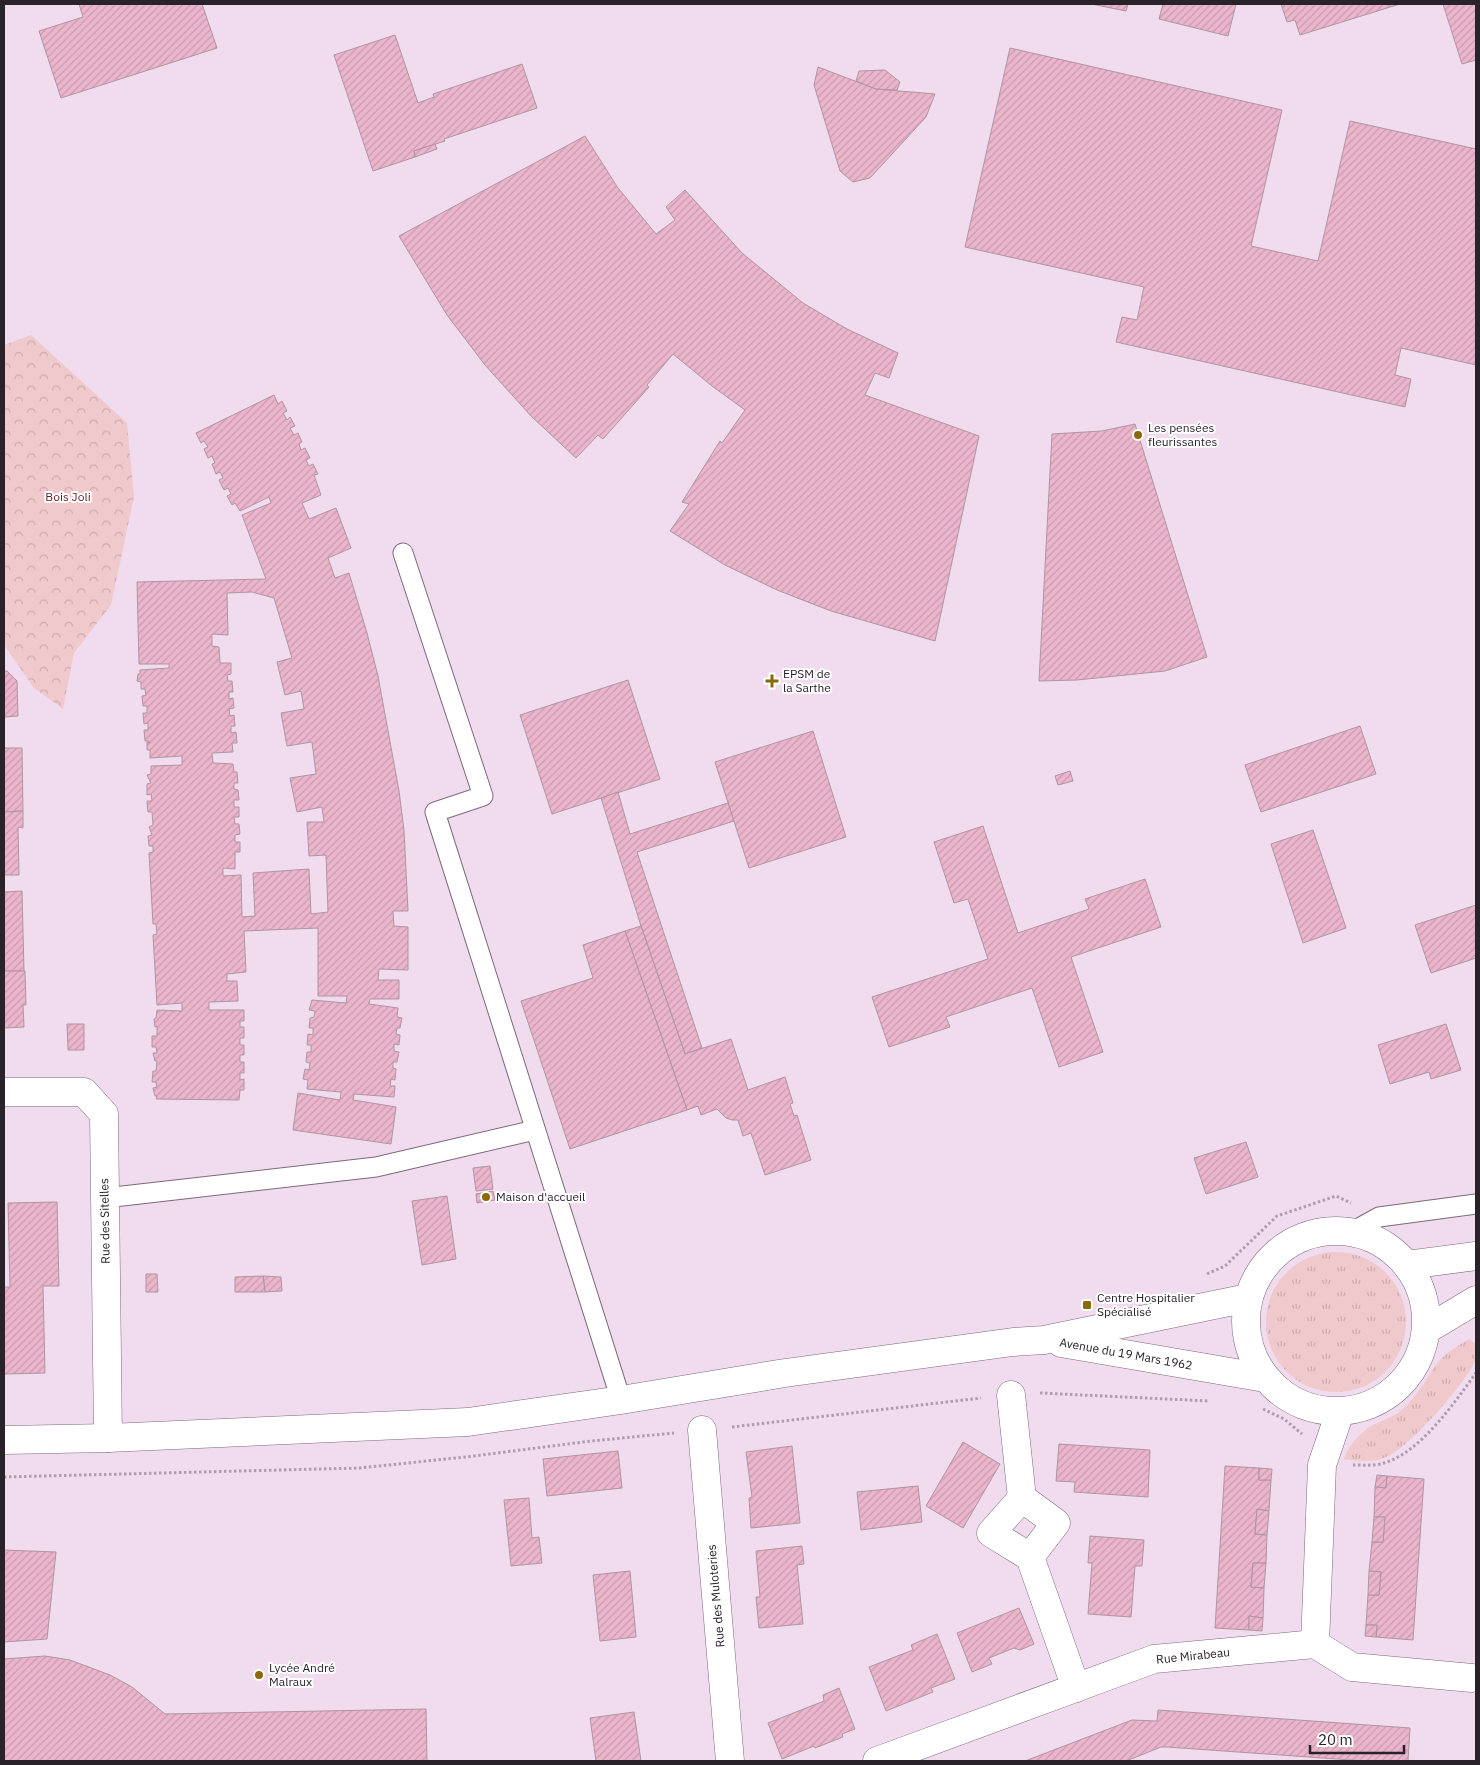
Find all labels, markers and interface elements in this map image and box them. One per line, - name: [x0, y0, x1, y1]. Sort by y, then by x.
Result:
- place label: Les pensées fleurissantes: [1148, 420, 1218, 449]
- marker: Les pensées fleurissantes: [1132, 429, 1144, 441]
- park label: Bois Joli: [45, 489, 91, 504]
- place label: EPSM de la Sarthe: [783, 666, 831, 695]
- marker: EPSM de la Sarthe: [765, 674, 779, 688]
- street label: Rue des Sitelles: [96, 1178, 113, 1264]
- place label: Maison d'accueil: [496, 1189, 585, 1204]
- marker: Maison d'accueil: [480, 1191, 492, 1203]
- place label: Centre Hospitalier Spécialisé: [1097, 1290, 1195, 1319]
- marker: Centre Hospitalier Spécialisé: [1081, 1299, 1093, 1311]
- street label: Avenue du 19 Mars 1962: [1058, 1334, 1194, 1373]
- street label: Rue des Muloteries: [704, 1544, 727, 1648]
- street label: Rue Mirabeau: [1155, 1644, 1231, 1667]
- place label: Lycée André Malraux: [269, 1660, 335, 1689]
- marker: Lycée André Malraux: [253, 1669, 265, 1681]
- scale bar: [1310, 1722, 1404, 1754]
- text: 20 m: [1318, 1730, 1353, 1749]

